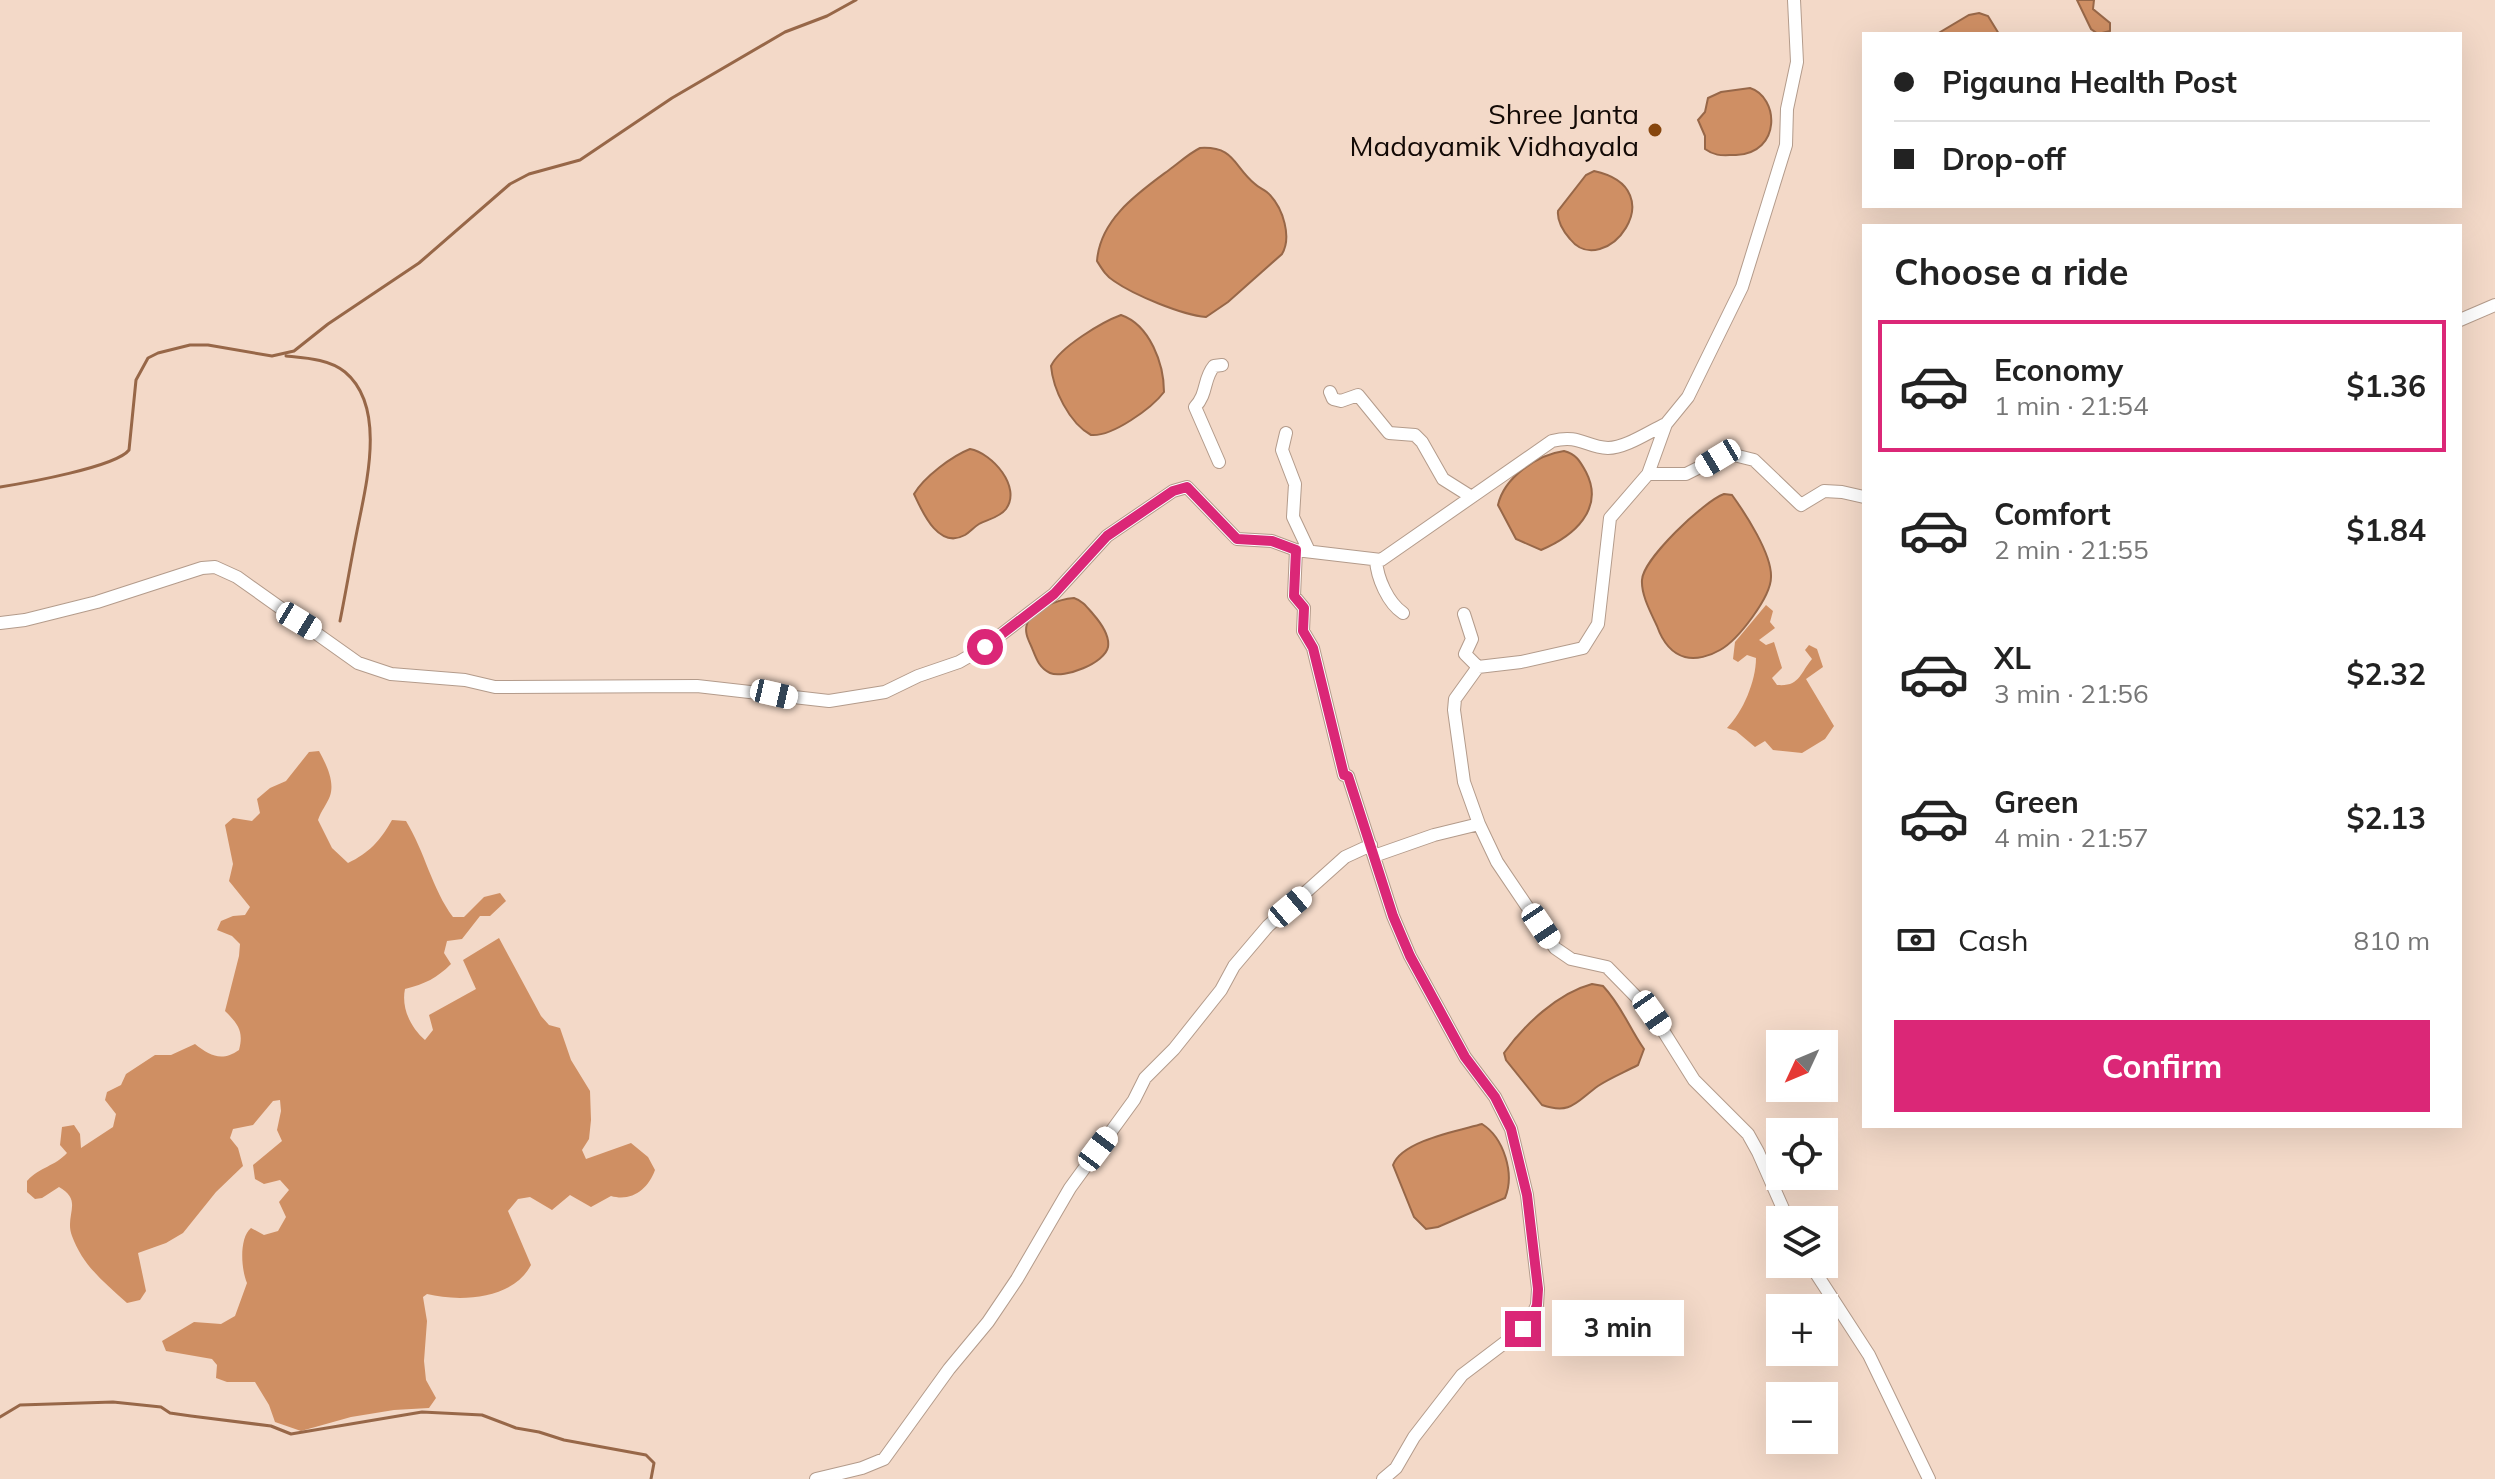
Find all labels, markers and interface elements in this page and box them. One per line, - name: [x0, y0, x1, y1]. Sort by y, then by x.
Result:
- text: Pigauna Health Post: [1942, 63, 2237, 101]
- place label: Shree Janta Madayamik Vidhayala: [1349, 96, 1639, 163]
- marker: Shree Janta Madayamik Vidhayala: [1646, 121, 1664, 139]
- text: Drop-off: [1942, 140, 2066, 178]
- text: Choose a ride: [1894, 249, 2128, 294]
- icon: car: [1898, 350, 1970, 422]
- text: Economy: [1994, 351, 2123, 389]
- text: $1.36: [2347, 367, 2426, 405]
- text: 1 min · 21:54: [1994, 389, 2149, 422]
- car: [1691, 435, 1745, 481]
- icon: car: [1898, 494, 1970, 566]
- text: Comfort: [1994, 495, 2111, 533]
- text: $1.84: [2347, 511, 2426, 549]
- text: 2 min · 21:55: [1994, 533, 2149, 566]
- car: [272, 598, 326, 644]
- route start: [967, 629, 1003, 665]
- icon: car: [1898, 638, 1970, 710]
- text: XL: [1994, 639, 2031, 677]
- text: $2.32: [2347, 655, 2426, 693]
- car: [748, 677, 800, 711]
- text: 3 min · 21:56: [1994, 677, 2149, 710]
- icon: car: [1898, 782, 1970, 854]
- text: Green: [1994, 783, 2079, 821]
- text: $2.13: [2347, 799, 2426, 837]
- text: 4 min · 21:57: [1994, 821, 2149, 854]
- car: [1264, 882, 1316, 932]
- car: [1518, 899, 1564, 953]
- icon: cash: [1894, 918, 1938, 962]
- text: Cash: [1958, 921, 2029, 959]
- text: 810 m: [2354, 924, 2430, 957]
- car: [1628, 986, 1676, 1040]
- button: Confirm: [1894, 1020, 2430, 1112]
- north arrow: [1766, 1030, 1838, 1102]
- map controls: [1766, 1030, 1838, 1454]
- button: locate: [1766, 1118, 1838, 1190]
- car: [1074, 1123, 1122, 1175]
- button: layers: [1766, 1206, 1838, 1278]
- button: +: [1766, 1294, 1838, 1366]
- callout: 3 min: [1551, 1301, 1683, 1357]
- route end: [1505, 1311, 1541, 1347]
- text: 3 min: [1584, 1311, 1652, 1344]
- button: −: [1766, 1382, 1838, 1454]

